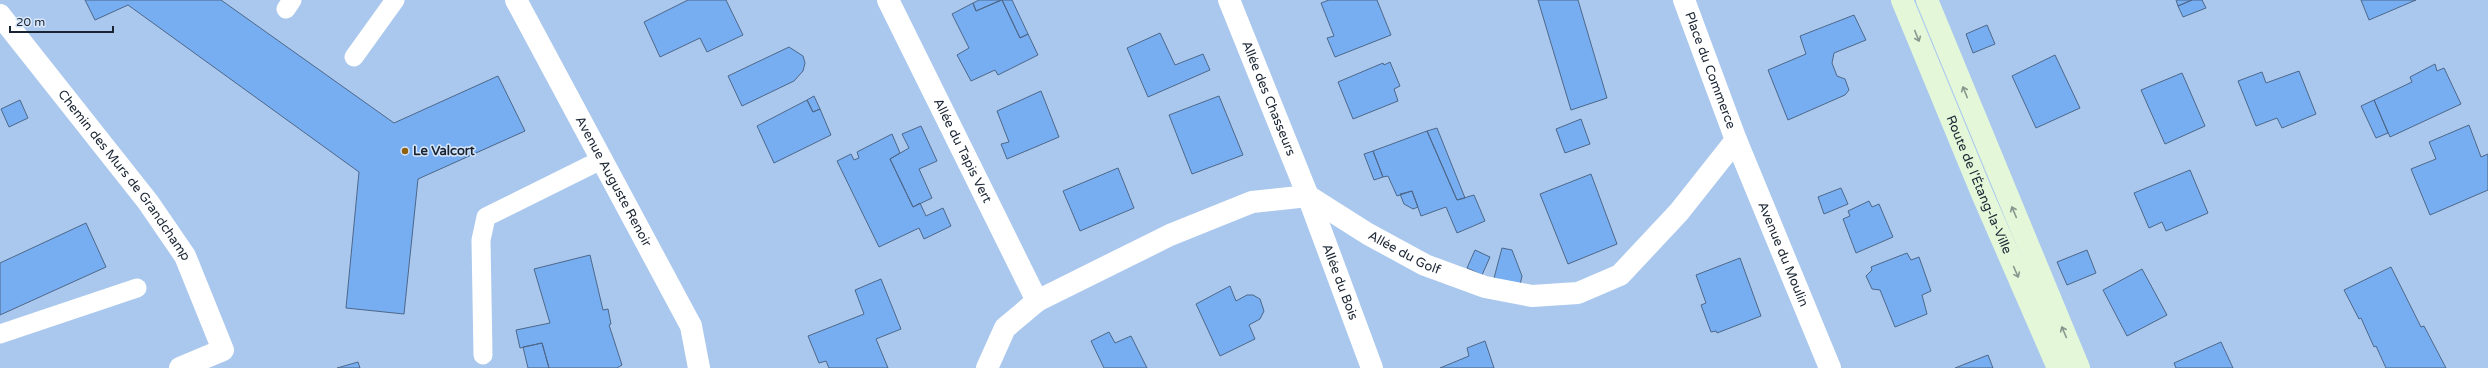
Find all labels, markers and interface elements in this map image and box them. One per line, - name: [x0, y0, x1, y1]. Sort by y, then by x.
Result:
- scale bar: [10, 8, 113, 34]
- street label: Place du Commerce: [1681, 10, 1739, 131]
- text: 20 m: [16, 15, 45, 29]
- one-way arrow: [1914, 30, 1922, 42]
- street label: Allée des Chasseurs: [1238, 38, 1299, 158]
- one-way arrow: [1960, 86, 1968, 98]
- street label: Chemin des Murs de Grandchamp: [54, 87, 194, 263]
- street label: Allée du Tapis Vert: [930, 96, 995, 206]
- street label: Avenue Auguste Renoir: [572, 113, 655, 250]
- street label: Route de l'Étang-la-Ville: [1943, 113, 2015, 256]
- place label: Le Valcort: [413, 143, 475, 159]
- marker: Le Valcort: [400, 146, 410, 156]
- street label: Avenue du Moulin: [1754, 199, 1812, 309]
- one-way arrow: [2010, 206, 2017, 218]
- street label: Allée du Golf: [1365, 228, 1443, 278]
- street label: Allée du Bois: [1319, 242, 1361, 322]
- one-way arrow: [2013, 266, 2020, 278]
- one-way arrow: [2059, 327, 2067, 339]

